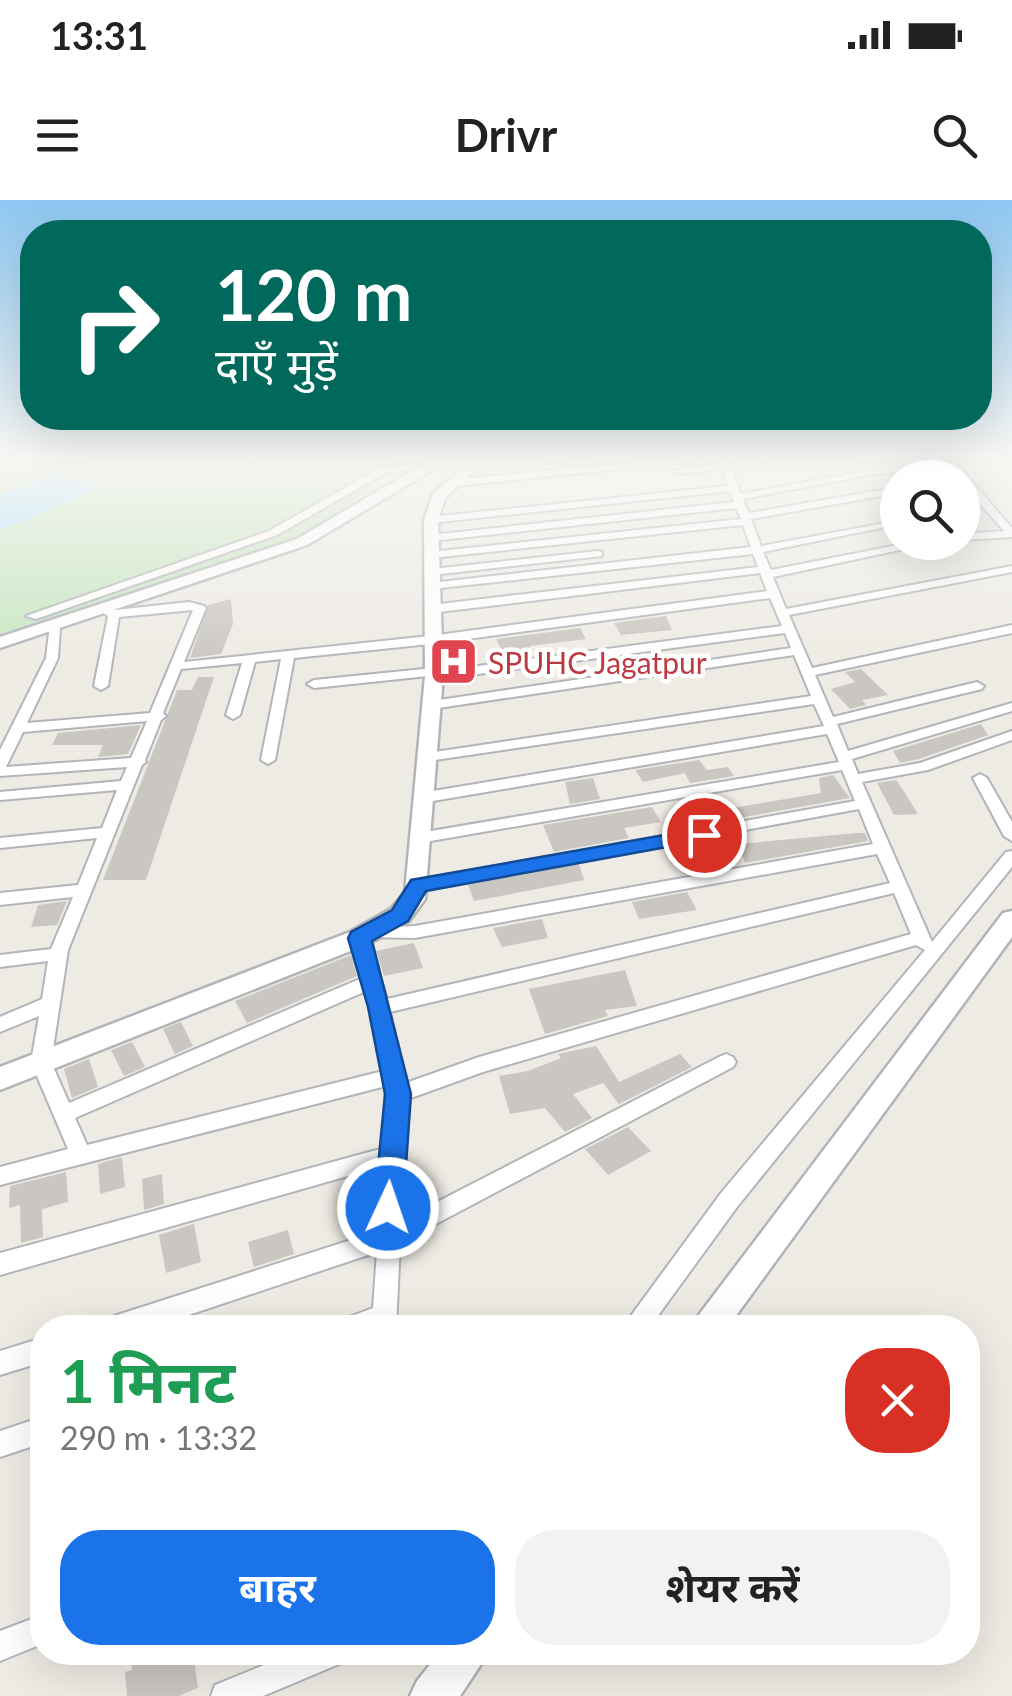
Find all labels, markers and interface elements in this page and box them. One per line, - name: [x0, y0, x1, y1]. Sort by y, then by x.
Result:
- text: 13:31: [50, 12, 148, 58]
- icon: menu: [30, 108, 85, 163]
- text: Drivr: [455, 108, 557, 162]
- icon: search: [927, 108, 982, 163]
- text: 120 m: [215, 252, 412, 336]
- icon: right: [50, 260, 180, 390]
- text: दाएँ मुड़ें: [215, 337, 338, 391]
- map controls: [880, 460, 980, 560]
- button: search: [880, 460, 980, 560]
- hospital icon: SPUHC Jagatpur: [427, 636, 479, 688]
- place label: SPUHC Jagatpur: [488, 644, 707, 680]
- pin: [662, 793, 747, 878]
- icon: arrive: [677, 808, 732, 863]
- position arrow: [336, 1156, 440, 1260]
- text: 1 मिनट: [60, 1344, 235, 1416]
- button: close: [845, 1348, 950, 1453]
- text: 290 m · 13:32: [60, 1418, 257, 1457]
- button: बाहर: [60, 1530, 495, 1645]
- button: शेयर करें: [515, 1530, 950, 1645]

